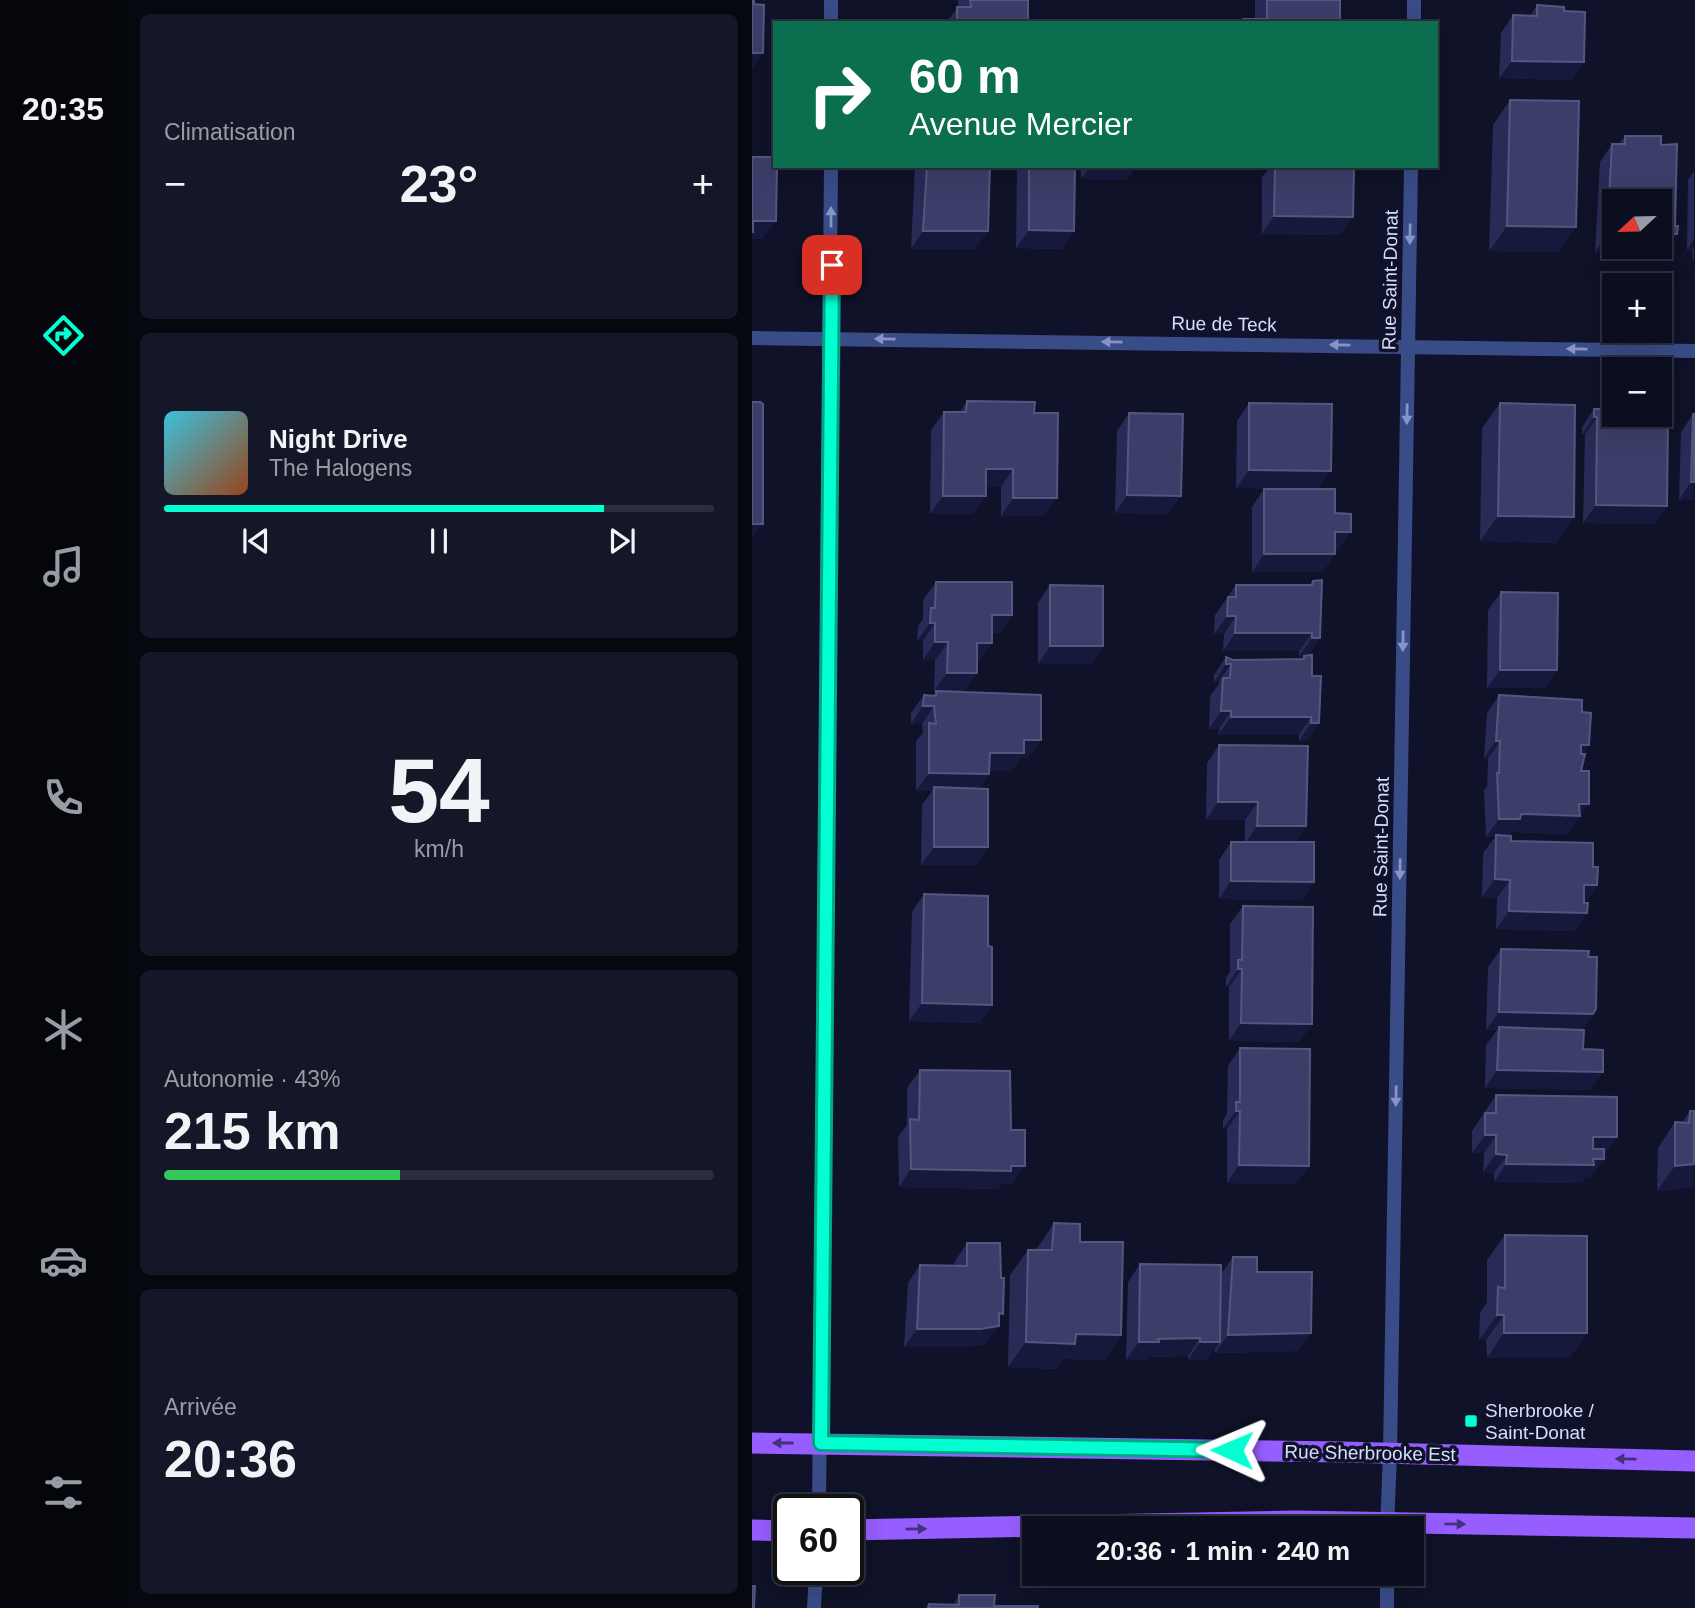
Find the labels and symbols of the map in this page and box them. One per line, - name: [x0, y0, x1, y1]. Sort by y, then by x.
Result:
- north arrow: [1602, 189, 1672, 259]
- one-way arrow: [826, 206, 837, 228]
- street label: Rue Saint-Donat: [1378, 209, 1402, 350]
- one-way arrow: [1404, 224, 1416, 246]
- pin: [802, 235, 862, 295]
- street label: Rue de Teck: [1171, 313, 1277, 335]
- one-way arrow: [874, 333, 896, 345]
- one-way arrow: [1101, 336, 1123, 348]
- one-way arrow: [1329, 339, 1351, 351]
- one-way arrow: [1566, 343, 1588, 355]
- one-way arrow: [1401, 403, 1413, 425]
- one-way arrow: [1397, 631, 1409, 653]
- street label: Rue Saint-Donat: [1369, 776, 1393, 917]
- one-way arrow: [1394, 858, 1405, 880]
- one-way arrow: [1390, 1086, 1402, 1108]
- place label: Sherbrooke / Saint-Donat: [1485, 1400, 1595, 1443]
- position arrow: [1195, 1413, 1269, 1487]
- marker: Sherbrooke / Saint-Donat: [1463, 1413, 1479, 1429]
- one-way arrow: [772, 1437, 794, 1449]
- street label: Rue Sherbrooke Est: [1284, 1441, 1456, 1465]
- one-way arrow: [1615, 1454, 1637, 1465]
- speed limit sign: 60: [773, 1494, 864, 1585]
- one-way arrow: [1444, 1519, 1466, 1530]
- one-way arrow: [906, 1523, 928, 1535]

